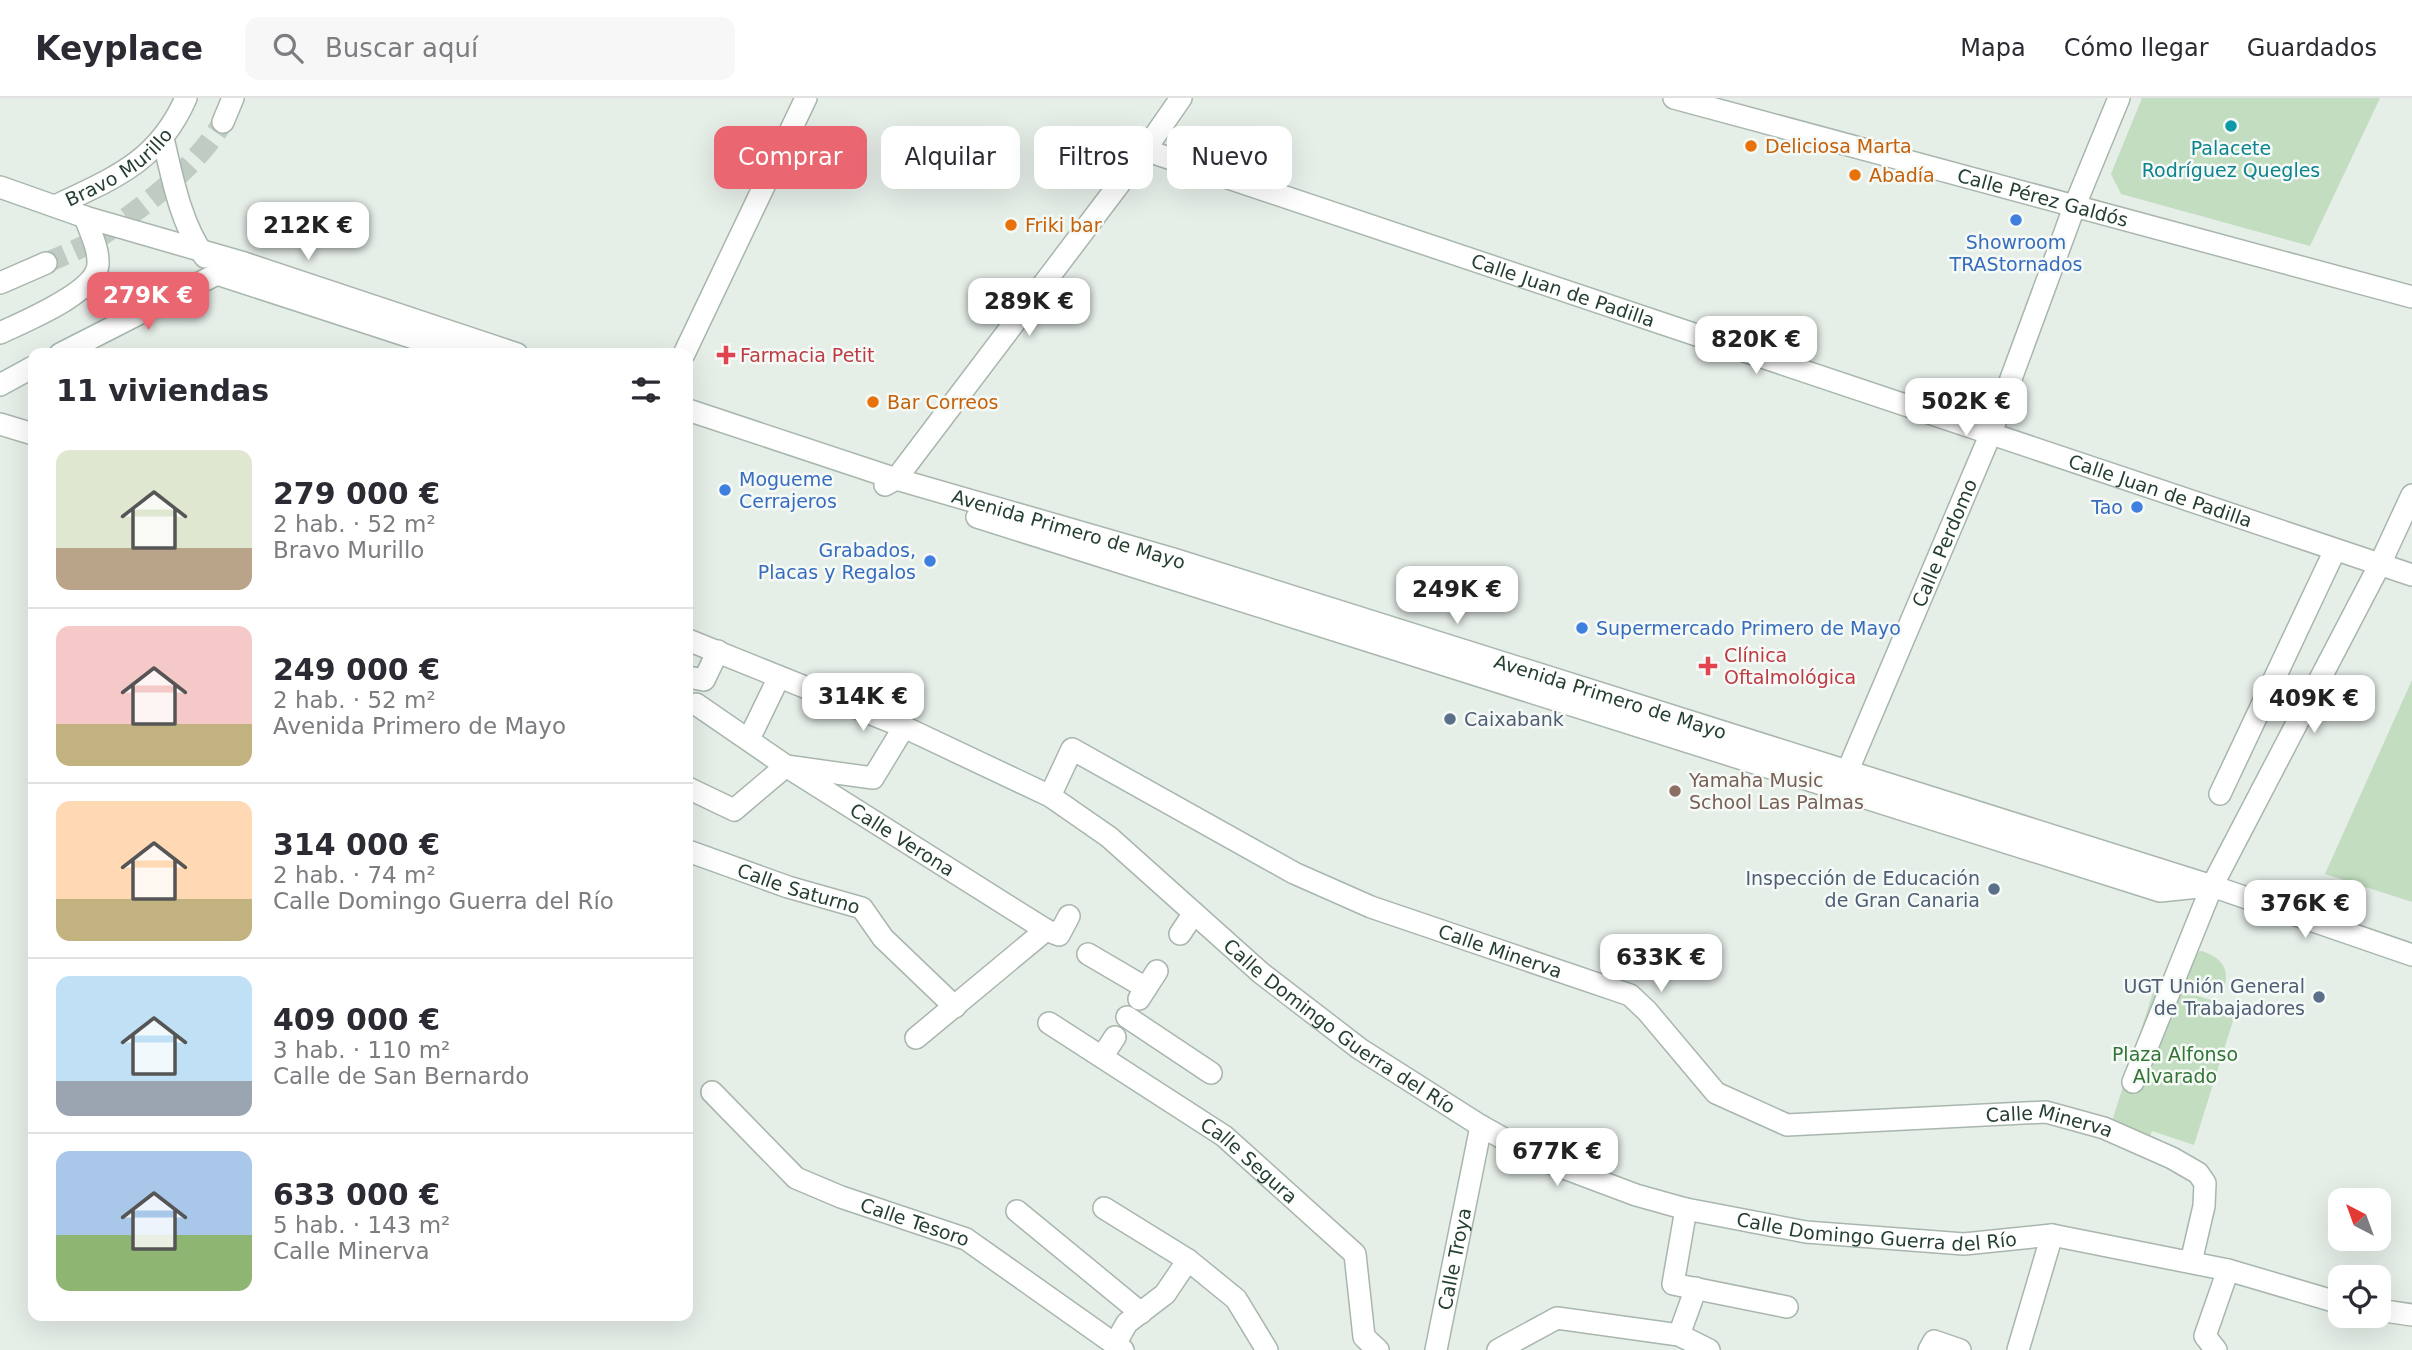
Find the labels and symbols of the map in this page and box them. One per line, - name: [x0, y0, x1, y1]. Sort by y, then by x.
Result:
- marker: Palacete Rodríguez Quegles: [2223, 118, 2239, 134]
- street label: Bravo Murillo: [62, 124, 177, 211]
- place label: Deliciosa Marta: [1765, 135, 1912, 157]
- place label: Palacete Rodríguez Quegles: [2142, 137, 2320, 181]
- marker: Deliciosa Marta: [1743, 138, 1759, 154]
- place label: Abadía: [1869, 164, 1935, 186]
- street label: Calle Pérez Galdós: [1955, 164, 2131, 231]
- marker: Abadía: [1847, 167, 1863, 183]
- pin: 212K €: [251, 202, 365, 262]
- marker: Showroom TRAStornados: [2008, 212, 2024, 228]
- place label: Friki bar: [1025, 214, 1102, 236]
- marker: Friki bar: [1003, 217, 1019, 233]
- place label: Showroom TRAStornados: [1949, 231, 2082, 275]
- street label: Calle Juan de Padilla: [1468, 249, 1658, 331]
- pin: 279K €: [91, 272, 205, 332]
- pin: 289K €: [972, 278, 1086, 338]
- pin: 820K €: [1699, 316, 1813, 376]
- place label: Farmacia Petit: [740, 344, 875, 366]
- marker: Farmacia Petit: [718, 347, 734, 363]
- pin: 502K €: [1909, 378, 2023, 438]
- place label: Bar Correos: [887, 391, 999, 413]
- marker: Bar Correos: [865, 394, 881, 410]
- street label: Calle Juan de Padilla: [2066, 450, 2255, 532]
- place label: Mogueme Cerrajeros: [739, 468, 837, 512]
- street label: Calle Perdomo: [1907, 475, 1981, 610]
- marker: Mogueme Cerrajeros: [717, 482, 733, 498]
- street label: Avenida Primero de Mayo: [949, 485, 1188, 573]
- place label: Tao: [2090, 496, 2123, 518]
- marker: Tao: [2129, 499, 2145, 515]
- place label: Grabados, Placas y Regalos: [758, 539, 916, 583]
- marker: Grabados, Placas y Regalos: [922, 553, 938, 569]
- pin: 249K €: [1400, 566, 1514, 626]
- place label: Supermercado Primero de Mayo: [1596, 617, 1901, 639]
- marker: Supermercado Primero de Mayo: [1574, 620, 1590, 636]
- place label: Clínica Oftalmológica: [1724, 644, 1856, 688]
- street label: Avenida Primero de Mayo: [1492, 650, 1729, 743]
- marker: Clínica Oftalmológica: [1698, 656, 1718, 676]
- pin: 314K €: [806, 674, 920, 733]
- pin: 409K €: [2257, 676, 2371, 735]
- place label: Caixabank: [1464, 708, 1564, 730]
- marker: Caixabank: [1442, 711, 1458, 727]
- place label: Yamaha Music School Las Palmas: [1688, 769, 1864, 813]
- marker: Yamaha Music School Las Palmas: [1667, 783, 1683, 799]
- street label: Calle Verona: [846, 798, 959, 881]
- street label: Calle Saturno: [734, 859, 863, 918]
- place label: Inspección de Educación de Gran Canaria: [1745, 867, 1980, 911]
- pin: 376K €: [2248, 880, 2362, 940]
- marker: Inspección de Educación de Gran Canaria: [1986, 881, 2002, 897]
- street label: Calle Minerva: [1436, 920, 1565, 982]
- street label: Calle Domingo Guerra del Río: [1219, 934, 1459, 1118]
- pin: 633K €: [1604, 934, 1718, 994]
- place label: UGT Unión General de Trabajadores: [2124, 975, 2305, 1019]
- marker: UGT Unión General de Trabajadores: [2311, 989, 2327, 1005]
- park label: Plaza Alfonso Alvarado: [2112, 1043, 2238, 1087]
- street label: Calle Minerva: [1985, 1100, 2117, 1142]
- street label: Calle Segura: [1197, 1113, 1302, 1208]
- pin: 677K €: [1500, 1128, 1614, 1188]
- north arrow: [2328, 1188, 2390, 1251]
- street label: Calle Tesoro: [857, 1193, 972, 1250]
- street label: Calle Troya: [1433, 1206, 1475, 1312]
- street label: Calle Domingo Guerra del Río: [1735, 1208, 2018, 1255]

